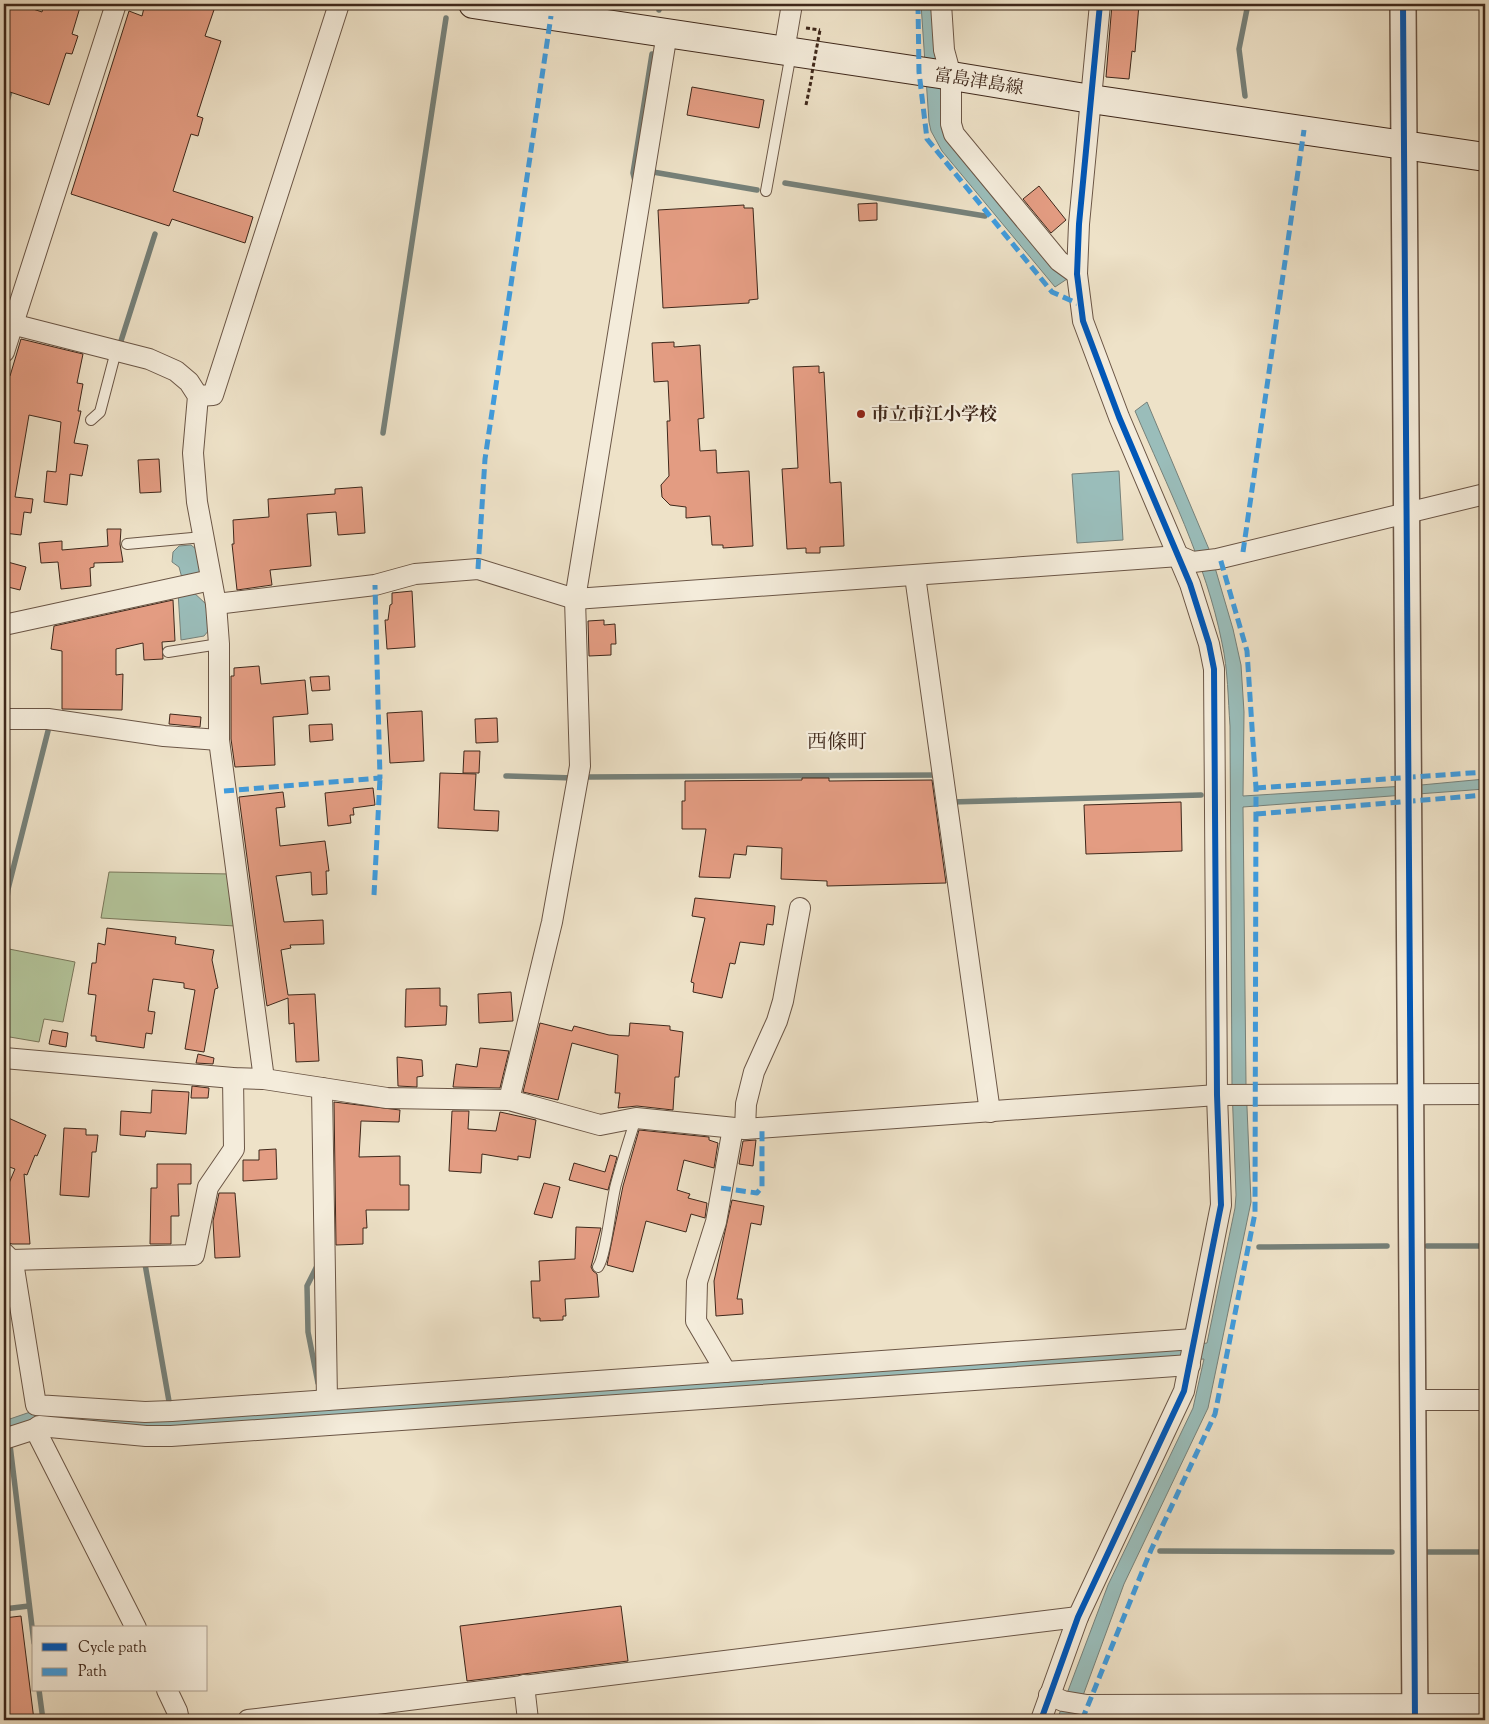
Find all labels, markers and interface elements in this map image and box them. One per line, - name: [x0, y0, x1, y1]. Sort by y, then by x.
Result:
- street label: 富島津島線: [932, 63, 1025, 103]
- place label: 市立市江小学校: [871, 403, 997, 429]
- marker: 市立市江小学校: [855, 408, 867, 420]
- district label: 西條町: [807, 729, 867, 758]
- legend: [32, 1626, 208, 1692]
- text: Cycle path: [78, 1638, 147, 1659]
- text: Path: [78, 1662, 107, 1683]

